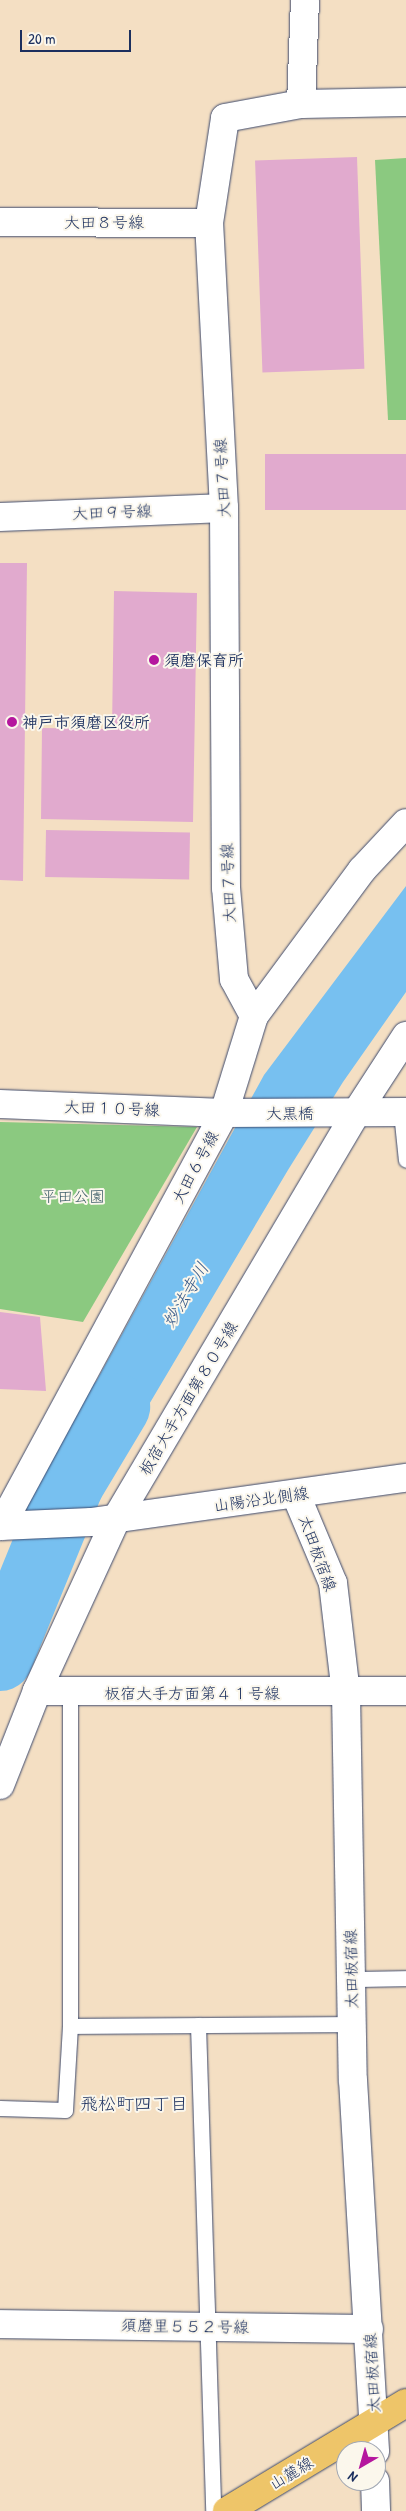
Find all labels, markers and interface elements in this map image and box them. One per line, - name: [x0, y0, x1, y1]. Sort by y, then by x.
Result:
- scale bar: [22, 20, 134, 52]
- text: 20 m: [28, 28, 55, 49]
- street label: 大田８号線: [64, 212, 144, 232]
- street label: 大田７号線: [210, 438, 234, 518]
- street label: 大田９号線: [72, 501, 152, 523]
- place label: 須磨保育所: [164, 650, 244, 670]
- marker: 須磨保育所: [148, 654, 160, 666]
- place label: 神戸市須磨区役所: [22, 712, 150, 732]
- marker: 神戸市須磨区役所: [6, 716, 18, 728]
- street label: 大田７号線: [217, 843, 239, 923]
- street label: 大田１０号線: [64, 1097, 160, 1119]
- street label: 大黒橋: [266, 1103, 314, 1123]
- street label: 大田６号線: [168, 1127, 222, 1207]
- park label: 平田公園: [41, 1186, 105, 1206]
- water label: 妙法寺川: [158, 1259, 214, 1331]
- street label: 板宿大手方面第８０号線: [134, 1318, 242, 1478]
- street label: 山陽沿北側線: [212, 1483, 310, 1515]
- street label: 太田板宿線: [295, 1512, 341, 1594]
- street label: 板宿大手方面第４１号線: [104, 1683, 280, 1703]
- street label: 太田板宿線: [341, 1929, 361, 2009]
- district label: 飛松町四丁目: [80, 2093, 188, 2115]
- street label: 須磨里５５２号線: [121, 2315, 249, 2337]
- street label: 太田板宿線: [360, 2333, 384, 2413]
- north arrow: [336, 2441, 386, 2491]
- street label: 山麓線: [265, 2452, 317, 2494]
- text: N: [343, 2468, 361, 2487]

